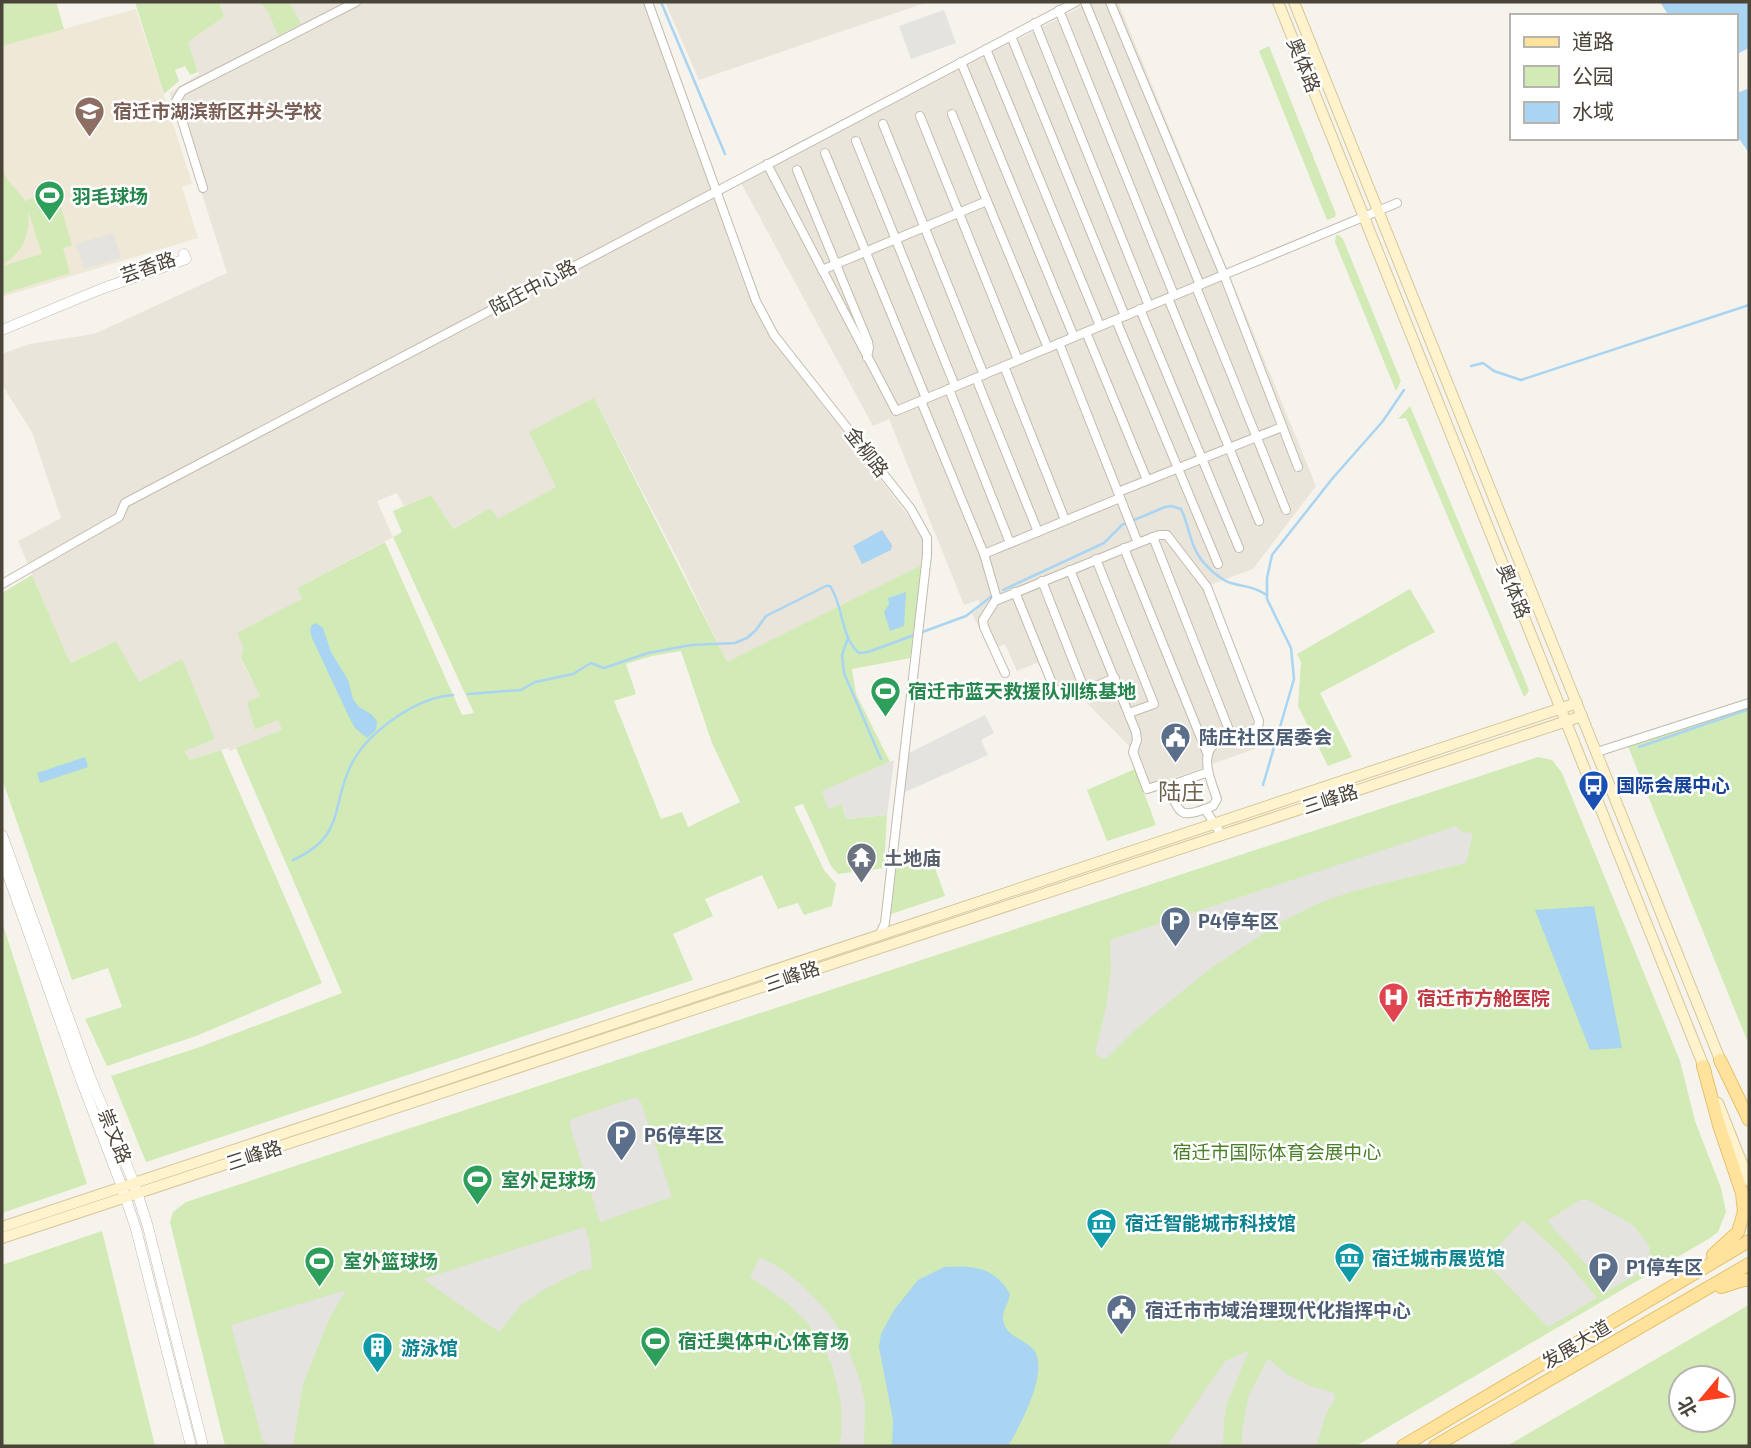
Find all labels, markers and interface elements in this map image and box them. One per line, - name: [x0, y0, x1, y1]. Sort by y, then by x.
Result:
- legend: [1510, 14, 1737, 140]
- text: 道路: [1572, 28, 1614, 53]
- street label: 奥体路: [1283, 34, 1326, 96]
- text: 公园: [1572, 63, 1614, 88]
- school or university icon: 宿迁市湖滨新区井头学校: [73, 94, 107, 138]
- text: 水域: [1572, 98, 1614, 123]
- place label: 宿迁市湖滨新区井头学校: [113, 99, 322, 122]
- sports icon: 羽毛球场: [32, 179, 66, 223]
- place label: 羽毛球场: [72, 184, 148, 207]
- street label: 芸香路: [117, 246, 179, 287]
- street label: 陆庄中心路: [485, 254, 580, 319]
- street label: 金柳路: [841, 422, 894, 481]
- street label: 奥体路: [1493, 560, 1536, 622]
- sports icon: 宿迁市蓝天救援队训练基地: [868, 674, 902, 718]
- place label: 宿迁市蓝天救援队训练基地: [908, 679, 1136, 702]
- public building icon: 陆庄社区居委会: [1159, 720, 1193, 764]
- place label: 陆庄社区居委会: [1199, 725, 1332, 748]
- bus stop icon: 国际会展中心: [1576, 768, 1610, 812]
- place label: 国际会展中心: [1616, 773, 1730, 796]
- district label: 陆庄: [1158, 777, 1204, 805]
- street label: 三峰路: [1299, 779, 1361, 818]
- temple icon: 土地庙: [844, 841, 878, 885]
- place label: 土地庙: [884, 846, 941, 869]
- parking icon: P4停车区: [1158, 904, 1192, 948]
- place label: P4停车区: [1198, 909, 1279, 932]
- street label: 三峰路: [761, 955, 823, 996]
- hospital icon: 宿迁市方舱医院: [1377, 981, 1411, 1025]
- place label: 宿迁市方舱医院: [1417, 986, 1550, 1009]
- street label: 崇文路: [94, 1105, 137, 1167]
- parking icon: P6停车区: [604, 1118, 638, 1162]
- place label: P6停车区: [644, 1123, 724, 1146]
- street label: 三峰路: [223, 1135, 285, 1174]
- park label: 宿迁市国际体育会展中心: [1172, 1140, 1382, 1163]
- sports icon: 室外足球场: [461, 1163, 495, 1207]
- place label: 室外足球场: [501, 1168, 596, 1191]
- museum icon: 宿迁智能城市科技馆: [1085, 1206, 1119, 1250]
- place label: 宿迁智能城市科技馆: [1125, 1211, 1296, 1234]
- museum icon: 宿迁城市展览馆: [1332, 1241, 1366, 1285]
- sports icon: 室外篮球场: [303, 1244, 337, 1288]
- place label: 宿迁城市展览馆: [1372, 1246, 1505, 1269]
- place label: 室外篮球场: [343, 1249, 438, 1272]
- parking icon: P1停车区: [1586, 1250, 1620, 1294]
- place label: P1停车区: [1626, 1255, 1703, 1278]
- public building icon: 宿迁市市域治理现代化指挥中心: [1105, 1293, 1139, 1337]
- place label: 宿迁市市域治理现代化指挥中心: [1145, 1298, 1411, 1321]
- street label: 发展大道: [1537, 1314, 1614, 1373]
- sports icon: 宿迁奥体中心体育场: [638, 1324, 672, 1368]
- place label: 宿迁奥体中心体育场: [678, 1329, 849, 1352]
- building icon: 游泳馆: [361, 1331, 395, 1375]
- place label: 游泳馆: [401, 1336, 458, 1359]
- north arrow: [1667, 1364, 1737, 1434]
- text: 北: [1672, 1394, 1701, 1421]

